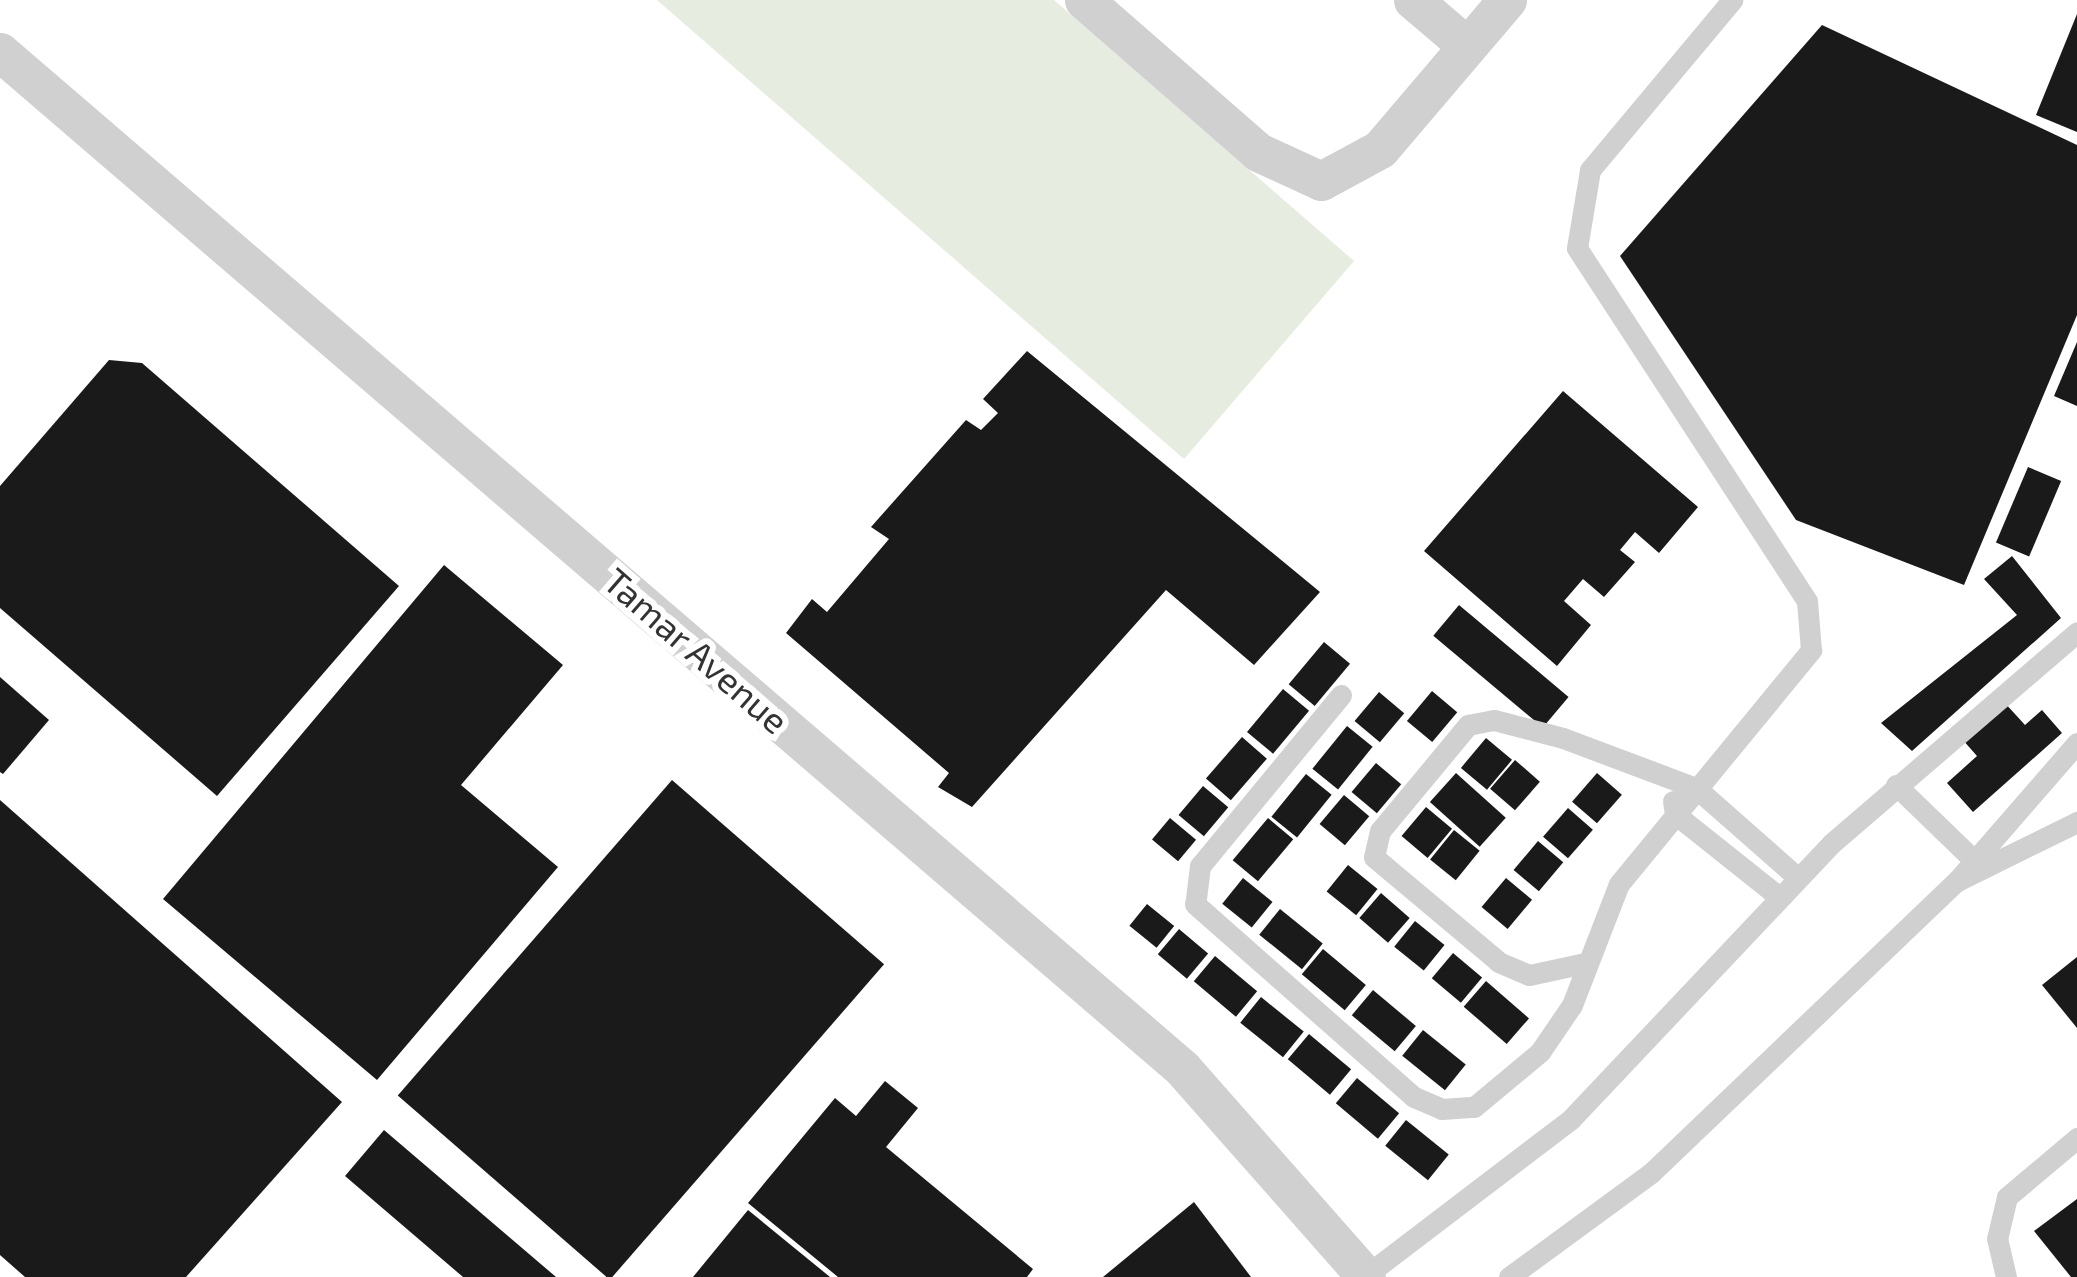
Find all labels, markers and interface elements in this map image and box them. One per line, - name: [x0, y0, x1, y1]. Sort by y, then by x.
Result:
- street label: Tamar Avenue: [595, 558, 799, 742]

